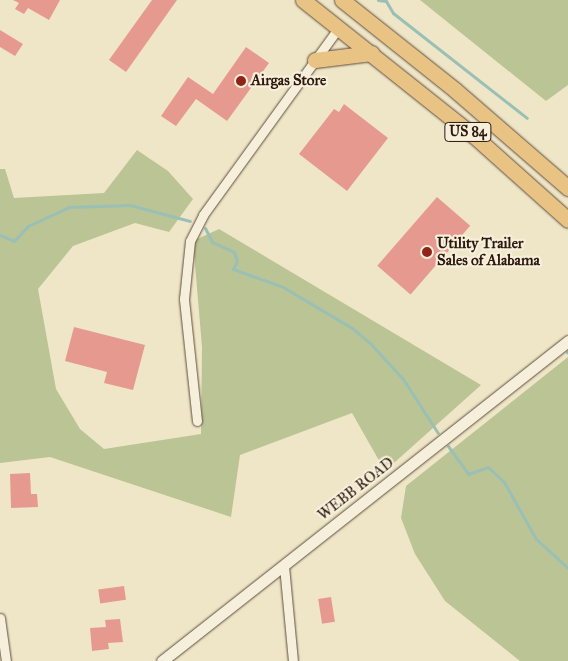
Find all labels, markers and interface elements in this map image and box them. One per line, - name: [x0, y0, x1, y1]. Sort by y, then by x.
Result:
- place label: Airgas Store: [251, 72, 326, 90]
- marker: Airgas Store: [235, 75, 247, 87]
- road number: US 84: [444, 120, 492, 144]
- place label: Utility Trailer Sales of Alabama: [437, 234, 540, 269]
- marker: Utility Trailer Sales of Alabama: [421, 246, 433, 258]
- street label: WEBB ROAD: [314, 454, 398, 524]

